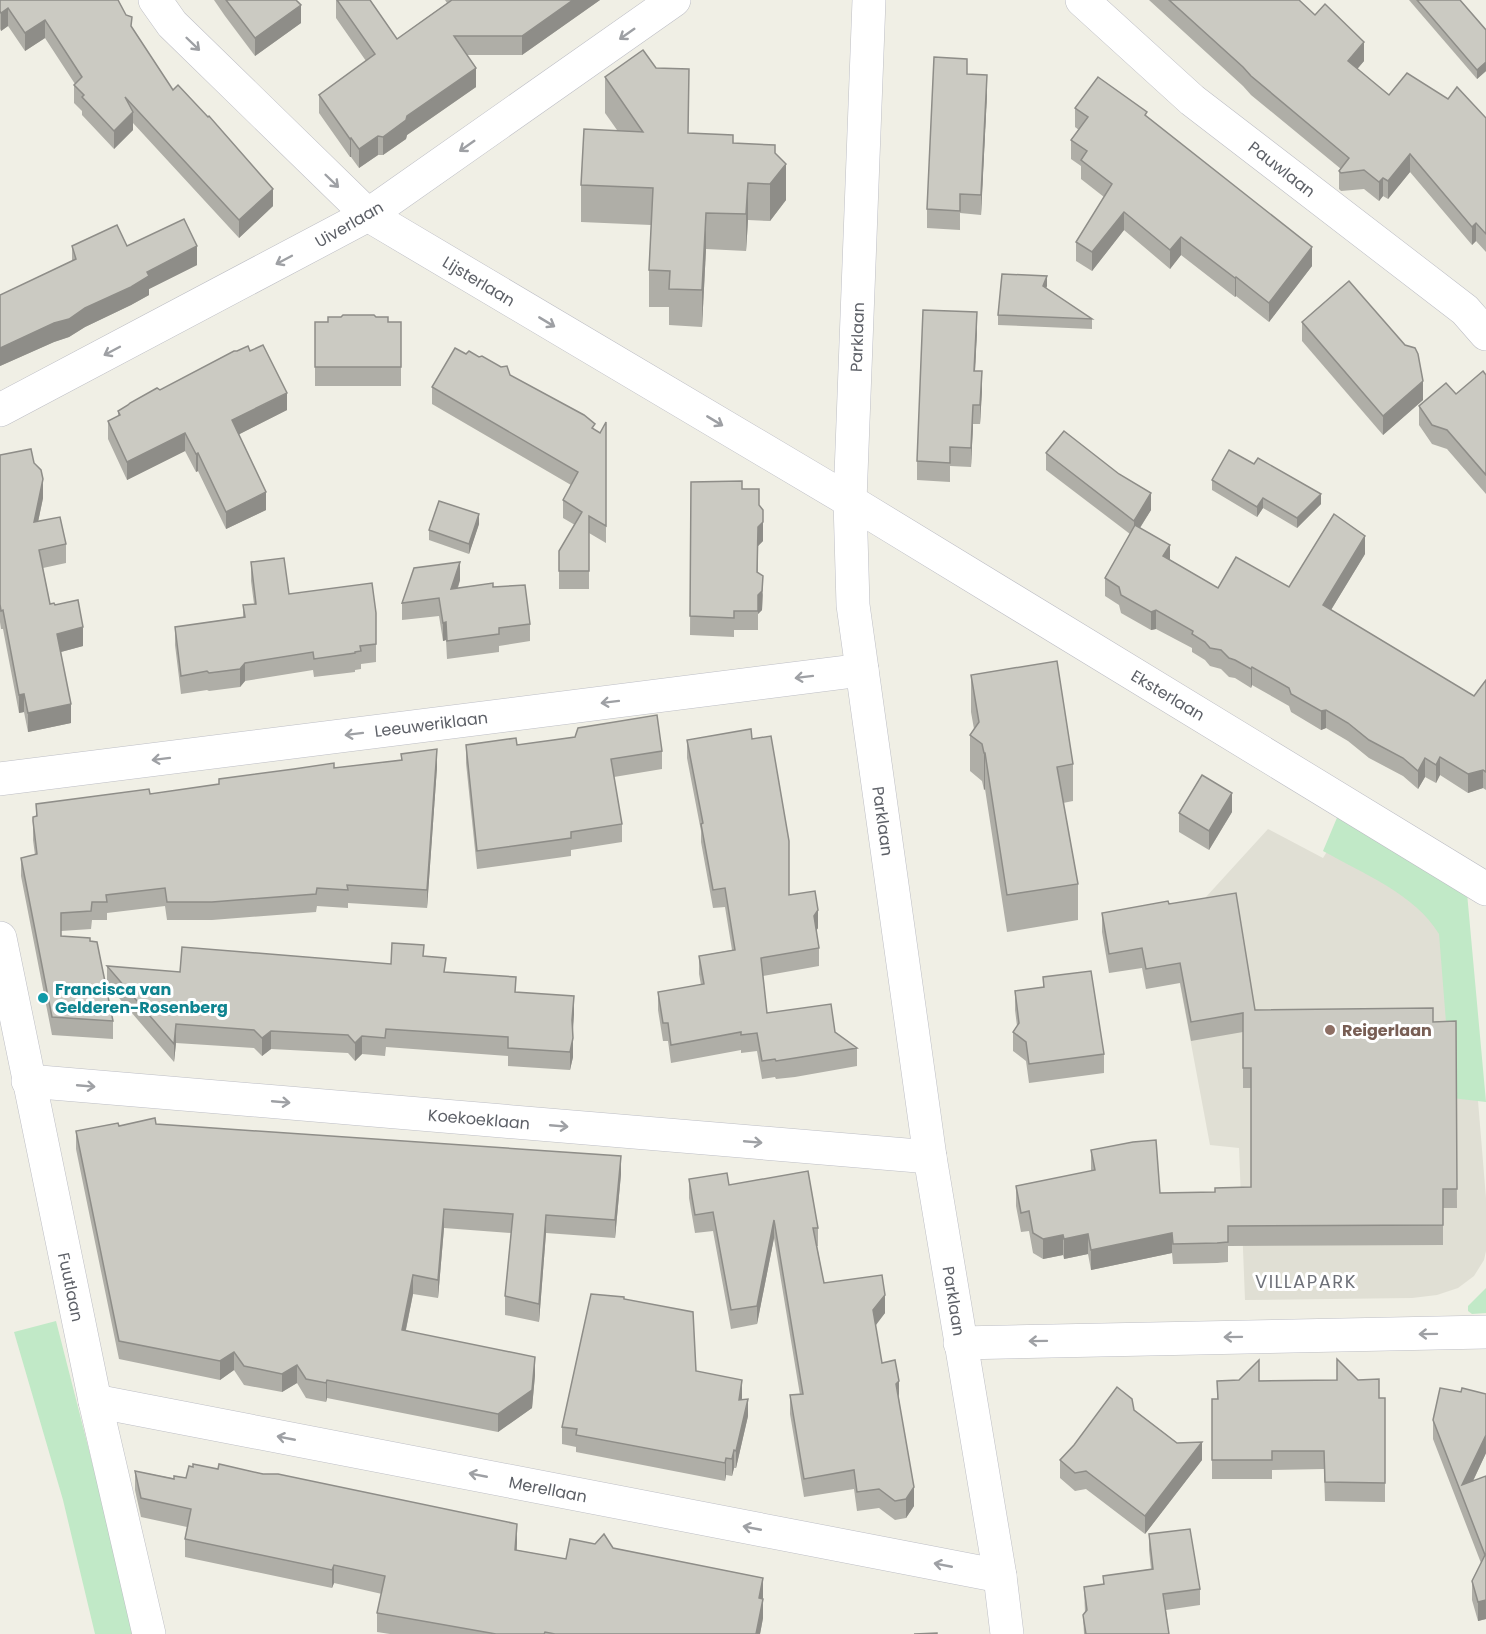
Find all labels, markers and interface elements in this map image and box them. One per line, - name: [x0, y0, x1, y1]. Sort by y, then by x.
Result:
- one-way arrow: [619, 28, 635, 40]
- one-way arrow: [185, 37, 200, 52]
- street label: Pauwlaan: [1243, 136, 1320, 203]
- one-way arrow: [459, 140, 476, 152]
- one-way arrow: [325, 173, 340, 188]
- street label: Uiverlaan: [311, 196, 388, 253]
- street label: Lijsterlaan: [438, 251, 519, 312]
- one-way arrow: [276, 254, 293, 266]
- street label: Parklaan: [845, 302, 870, 372]
- one-way arrow: [538, 316, 555, 328]
- one-way arrow: [103, 346, 121, 357]
- one-way arrow: [706, 415, 723, 427]
- street label: Eksterlaan: [1127, 664, 1209, 726]
- one-way arrow: [794, 672, 814, 683]
- one-way arrow: [601, 696, 621, 707]
- street label: Leeuweriklaan: [373, 706, 489, 743]
- one-way arrow: [345, 729, 365, 740]
- one-way arrow: [152, 753, 171, 764]
- street label: Parklaan: [866, 785, 899, 857]
- place label: Francisca van Gelderen-Rosenberg: [55, 978, 228, 1019]
- marker: Francisca van Gelderen-Rosenberg: [36, 991, 50, 1005]
- place label: Reigerlaan: [1342, 1019, 1432, 1042]
- marker: Reigerlaan: [1323, 1023, 1337, 1037]
- one-way arrow: [76, 1081, 96, 1092]
- one-way arrow: [270, 1097, 290, 1108]
- street label: Koekoeklaan: [427, 1104, 531, 1135]
- one-way arrow: [548, 1120, 568, 1131]
- one-way arrow: [743, 1137, 762, 1148]
- street label: Fuutlaan: [52, 1250, 89, 1324]
- street label: Parklaan: [937, 1265, 970, 1338]
- district label: VILLAPARK: [1255, 1269, 1357, 1294]
- one-way arrow: [1418, 1328, 1438, 1339]
- one-way arrow: [1223, 1332, 1243, 1343]
- one-way arrow: [1028, 1336, 1048, 1347]
- one-way arrow: [277, 1432, 296, 1443]
- one-way arrow: [468, 1469, 488, 1480]
- street label: Merellaan: [507, 1471, 589, 1508]
- one-way arrow: [742, 1522, 762, 1533]
- one-way arrow: [934, 1559, 953, 1570]

